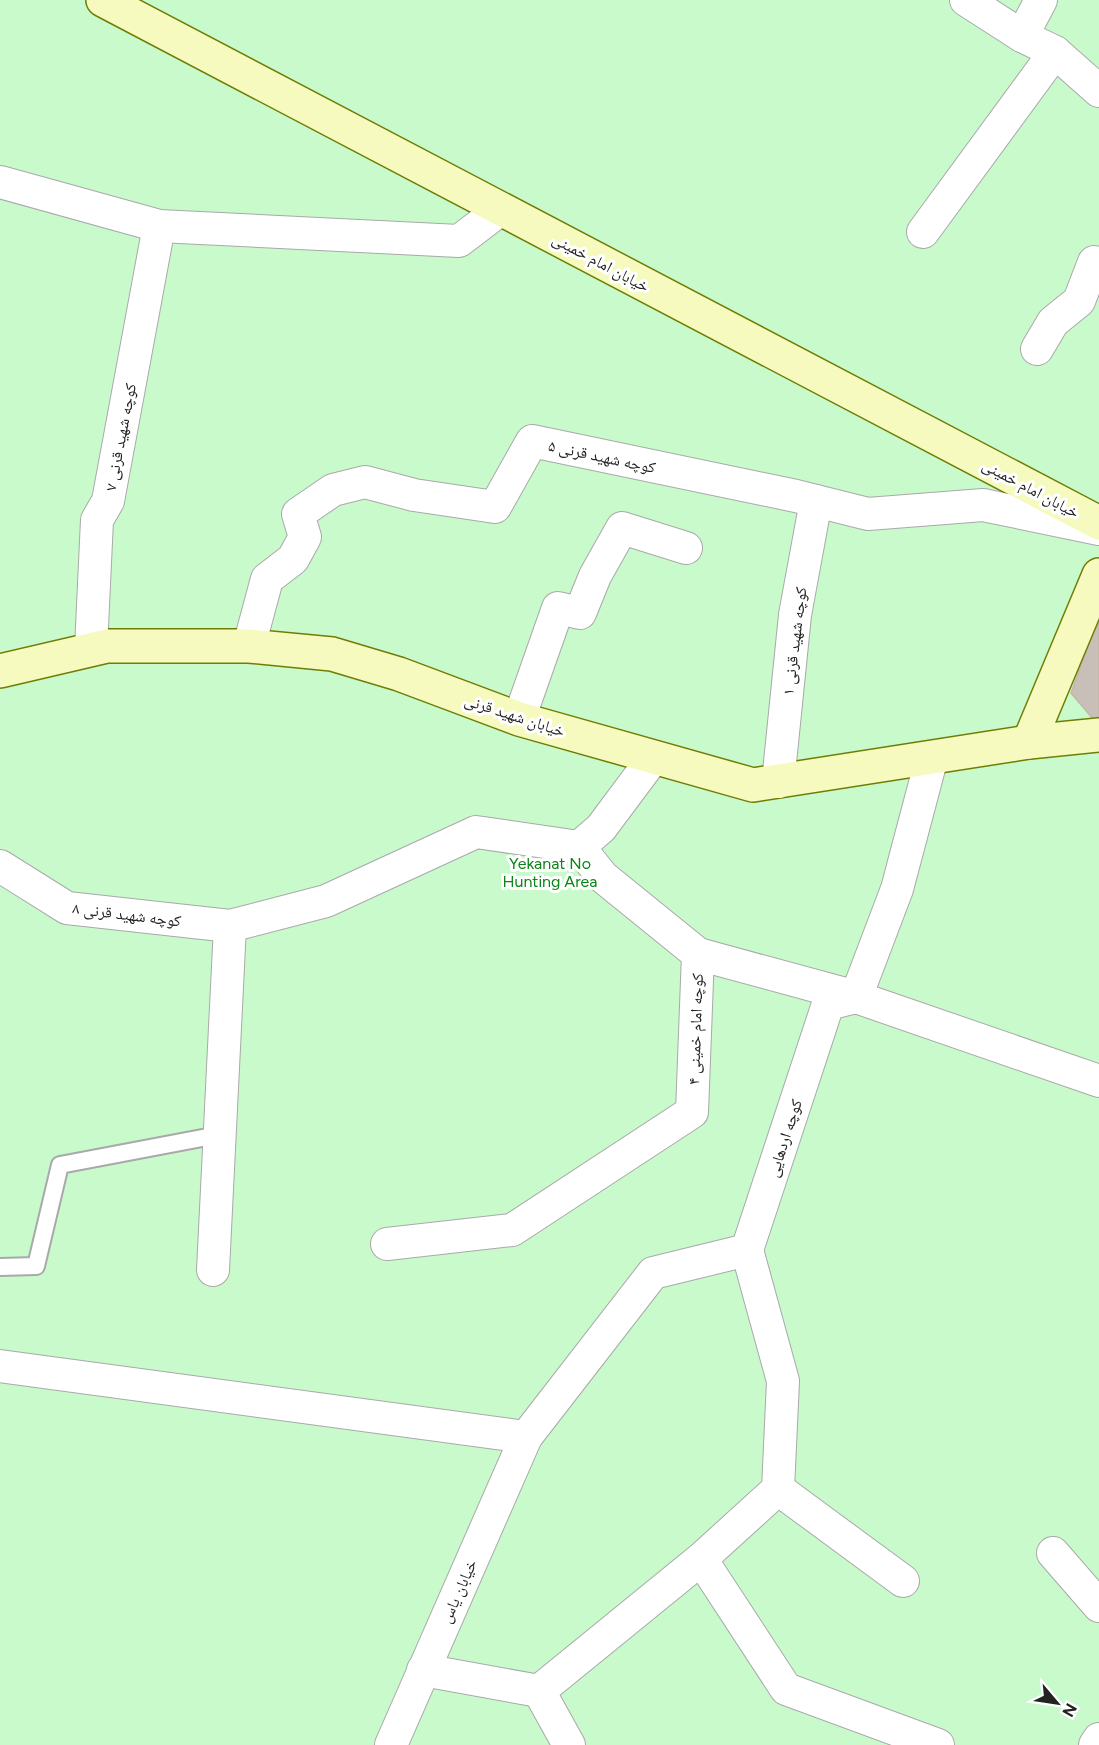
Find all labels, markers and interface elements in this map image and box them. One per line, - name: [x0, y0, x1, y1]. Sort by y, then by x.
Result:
- street label: خیابان امام خمینی: [549, 229, 652, 297]
- street label: کوچه شهید قرنی ۷: [101, 381, 141, 493]
- street label: کوچه شهید قرنی ۵: [546, 436, 658, 478]
- street label: خیابان امام خمینی: [979, 455, 1082, 523]
- street label: کوچه شهید قرنی ۱: [778, 585, 812, 696]
- street label: خیابان شهید قرنی: [462, 690, 567, 742]
- park label: Yekanat No Hunting Area: [502, 854, 598, 891]
- street label: کوچه شهید قرنی ۸: [72, 898, 183, 932]
- street label: کوچه امام خمینی ۴: [684, 972, 708, 1085]
- street label: کوچه اردهایی: [763, 1096, 807, 1180]
- street label: خیابان یاس: [436, 1557, 482, 1626]
- north arrow: [1027, 1673, 1087, 1733]
- text: N: [1058, 1700, 1081, 1720]

